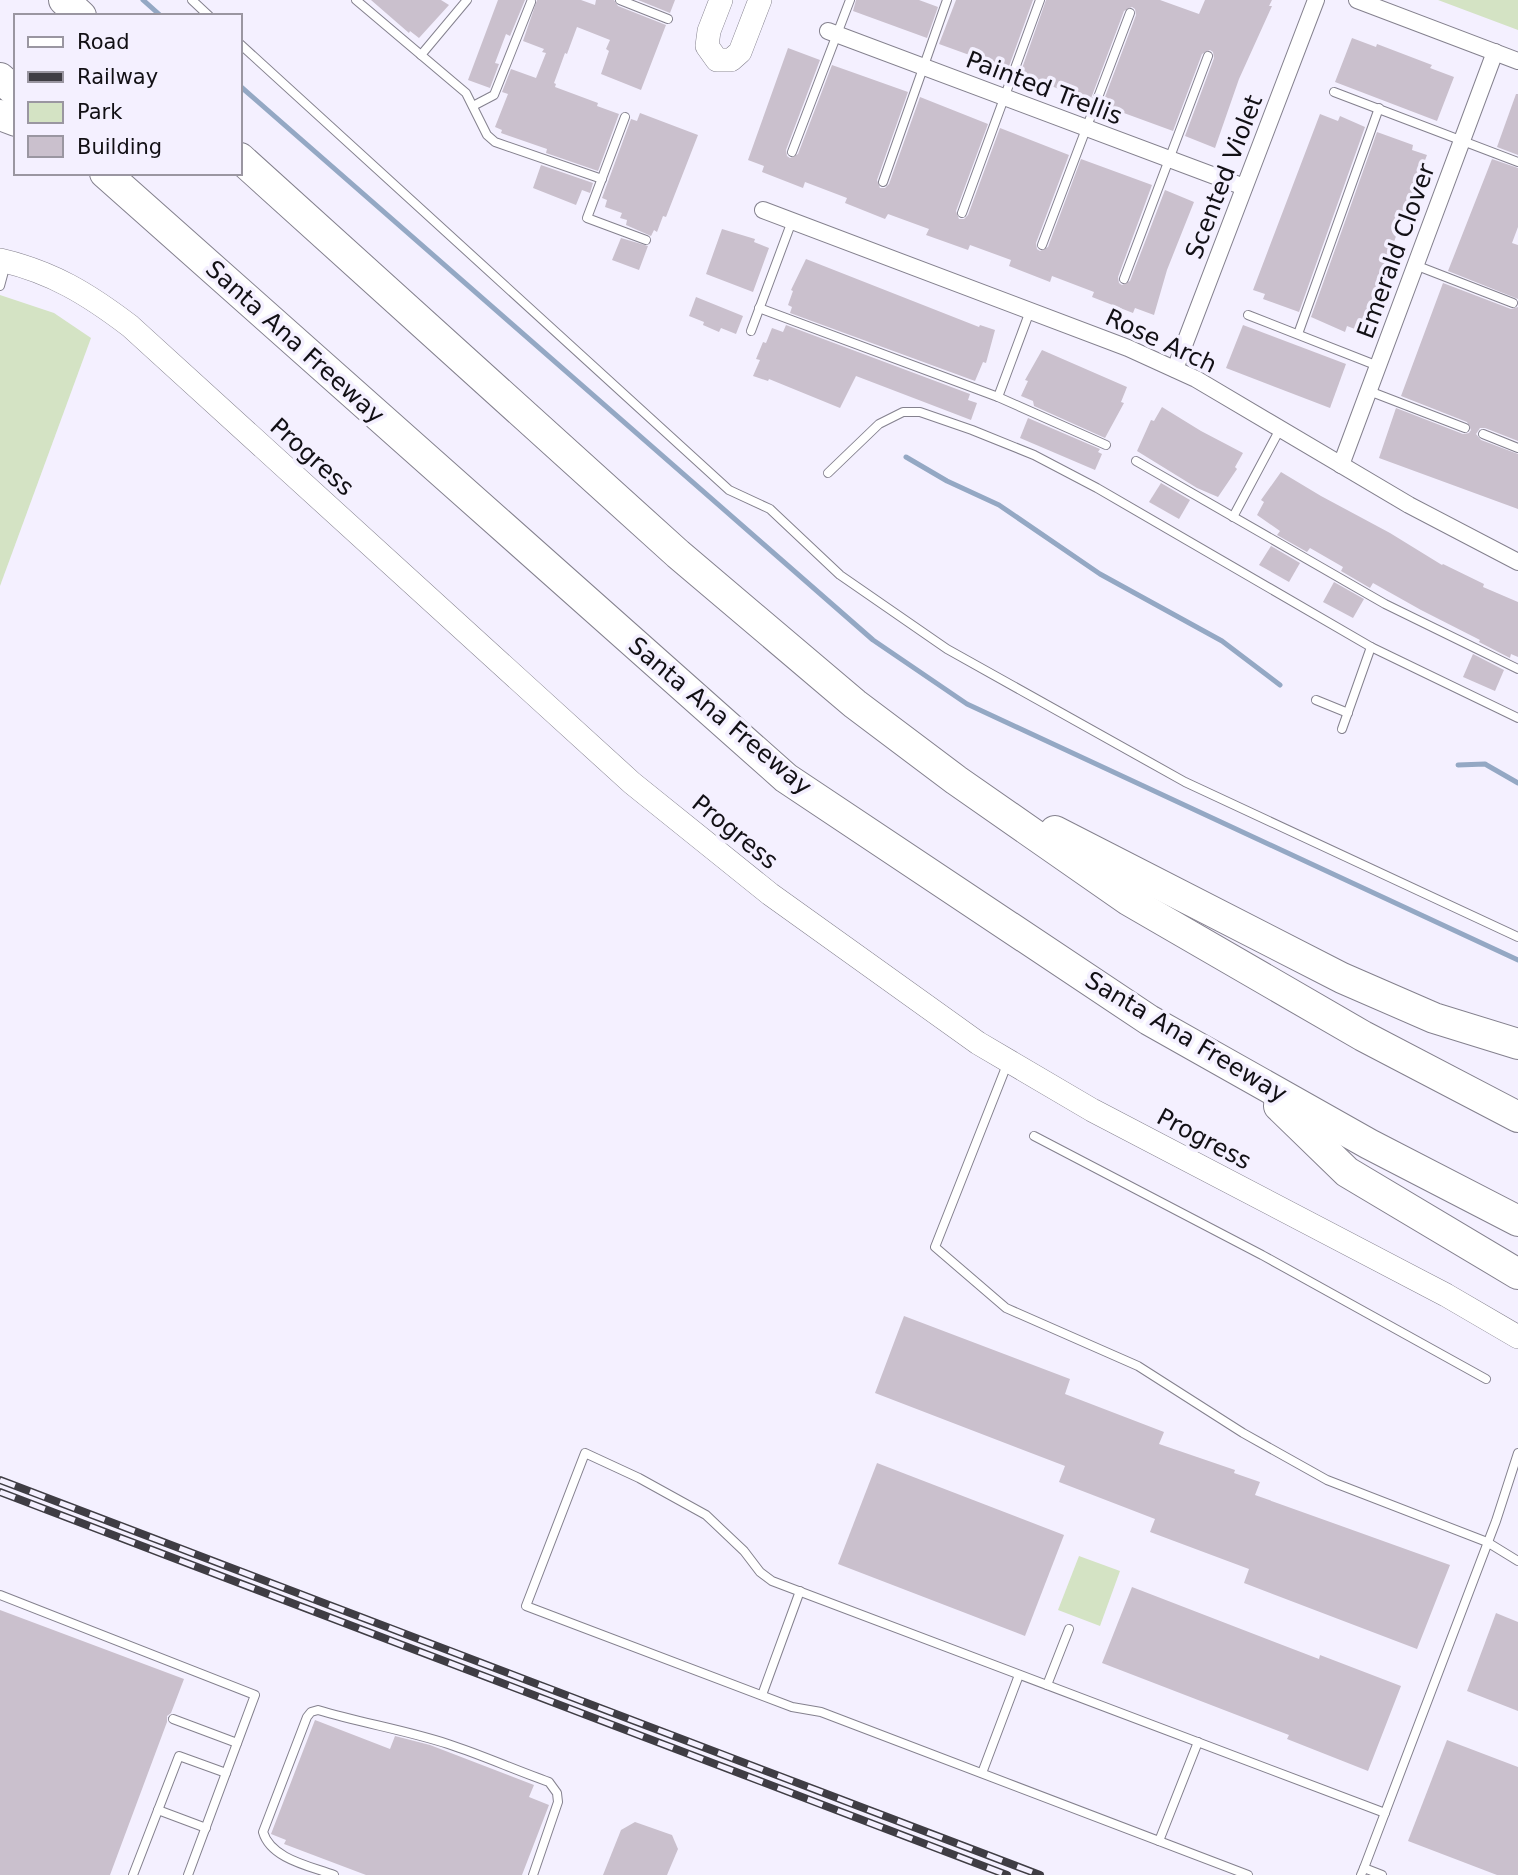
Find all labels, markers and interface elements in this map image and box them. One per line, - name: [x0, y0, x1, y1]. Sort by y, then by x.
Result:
- legend: [14, 14, 242, 175]
- text: Road: [77, 30, 130, 54]
- street label: Painted Trellis: [962, 45, 1126, 131]
- text: Railway: [77, 65, 158, 89]
- street label: Scented Violet: [1180, 91, 1268, 263]
- text: Park: [77, 100, 123, 124]
- text: Building: [77, 135, 162, 159]
- street label: Emerald Clover: [1351, 159, 1441, 342]
- street label: Santa Ana Freeway: [200, 255, 390, 429]
- street label: Rose Arch: [1101, 303, 1221, 379]
- street label: Progress: [265, 412, 359, 502]
- street label: Santa Ana Freeway: [623, 631, 817, 801]
- street label: Progress: [686, 789, 784, 875]
- street label: Santa Ana Freeway: [1080, 966, 1292, 1108]
- street label: Progress: [1152, 1103, 1256, 1175]

